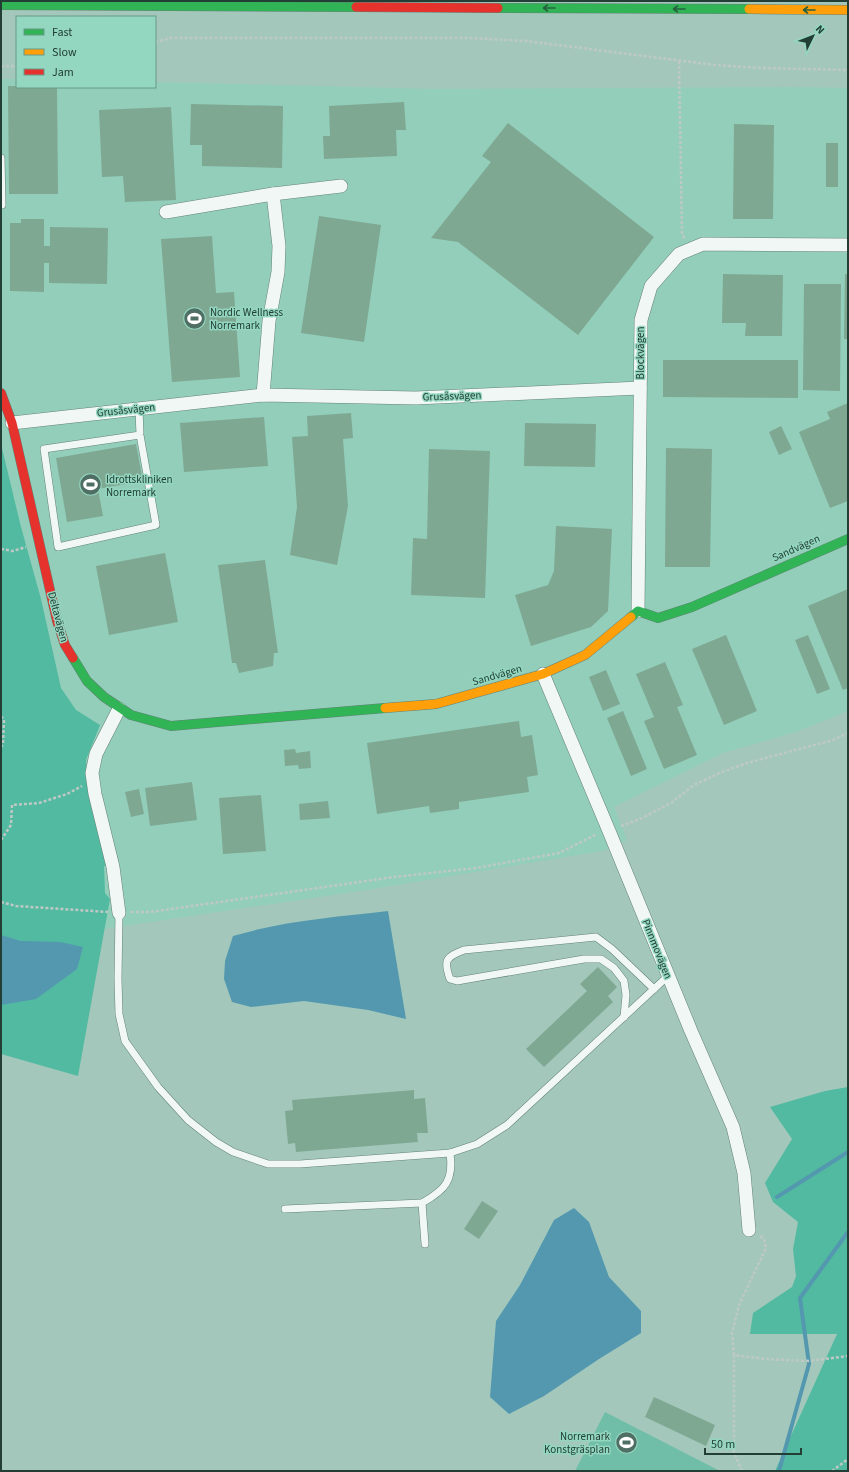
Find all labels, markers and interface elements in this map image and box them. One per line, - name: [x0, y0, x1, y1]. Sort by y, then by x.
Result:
- one-way arrow: [543, 4, 556, 12]
- one-way arrow: [673, 5, 686, 13]
- one-way arrow: [803, 6, 816, 14]
- legend: [16, 16, 156, 88]
- north arrow: [793, 16, 833, 56]
- text: N: [812, 22, 828, 37]
- text: Fast: [52, 24, 72, 41]
- text: Slow: [52, 44, 77, 61]
- text: Jam: [52, 64, 74, 81]
- sports icon: Nordic Wellness Norremark: [182, 305, 208, 331]
- place label: Nordic Wellness Norremark: [210, 305, 284, 333]
- street label: Blockvägen: [633, 326, 648, 380]
- street label: Grusåsvägen: [422, 387, 482, 405]
- street label: Grusåsvägen: [96, 399, 156, 421]
- sports icon: Idrottskliniken Norremark: [77, 472, 103, 498]
- place label: Idrottskliniken Norremark: [106, 472, 173, 500]
- street label: Sandvägen: [770, 531, 822, 565]
- street label: Deltavägen: [44, 590, 72, 644]
- street label: Sandvägen: [470, 661, 524, 689]
- street label: Pinnmovägen: [638, 917, 676, 981]
- place label: Norremark Konstgräsplan: [544, 1429, 611, 1457]
- sports icon: Norremark Konstgräsplan: [613, 1429, 639, 1455]
- scale bar: [705, 1430, 801, 1456]
- text: 50 m: [711, 1436, 735, 1453]

